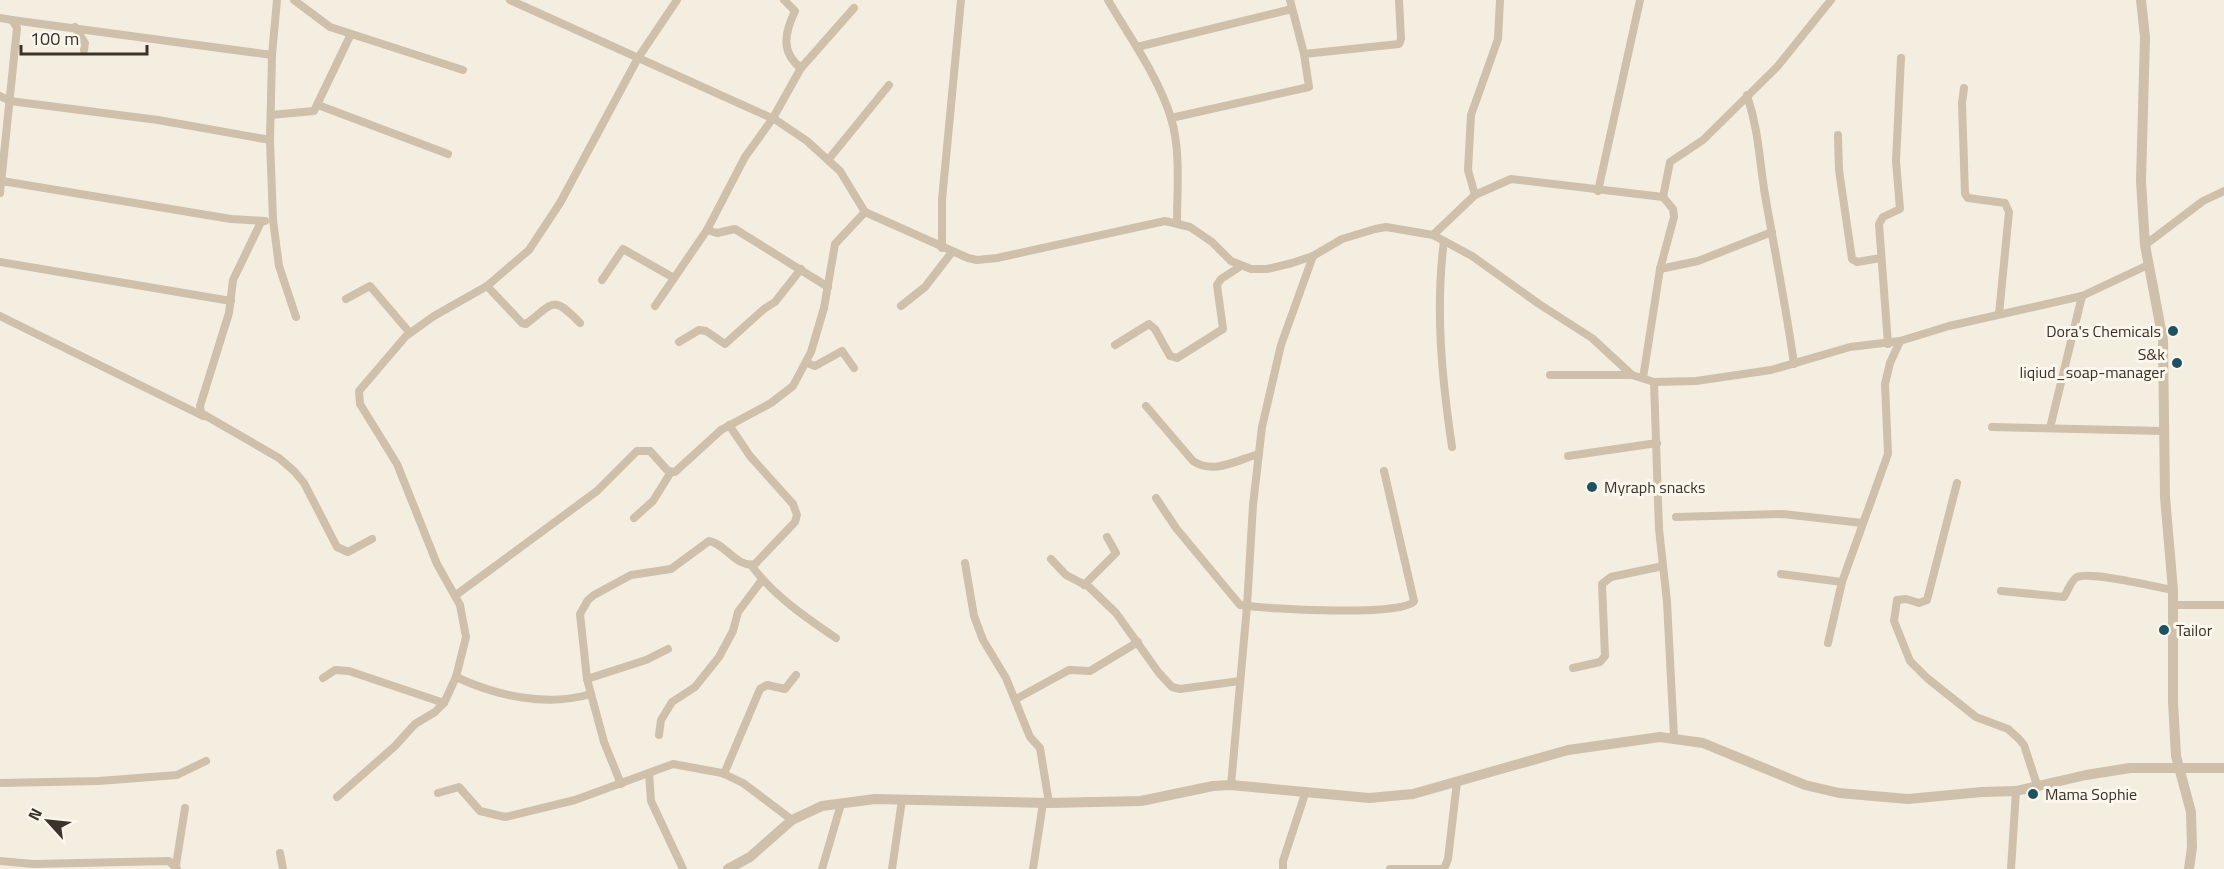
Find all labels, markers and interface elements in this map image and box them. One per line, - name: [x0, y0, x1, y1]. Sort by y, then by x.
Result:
- scale bar: [21, 18, 147, 56]
- text: 100 m: [30, 25, 79, 52]
- place label: Dora's Chemicals: [2046, 319, 2161, 343]
- marker: Dora's Chemicals: [2166, 324, 2180, 338]
- place label: S&k liqiud_soap-manager: [2020, 342, 2165, 384]
- marker: S&k liqiud_soap-manager: [2170, 356, 2184, 370]
- place label: Myraph snacks: [1604, 475, 1705, 499]
- marker: Myraph snacks: [1585, 480, 1599, 494]
- place label: Tailor: [2176, 618, 2213, 642]
- marker: Tailor: [2157, 623, 2171, 637]
- place label: Mama Sophie: [2045, 782, 2137, 806]
- marker: Mama Sophie: [2026, 787, 2040, 801]
- north arrow: [18, 791, 78, 851]
- text: N: [21, 804, 48, 825]

